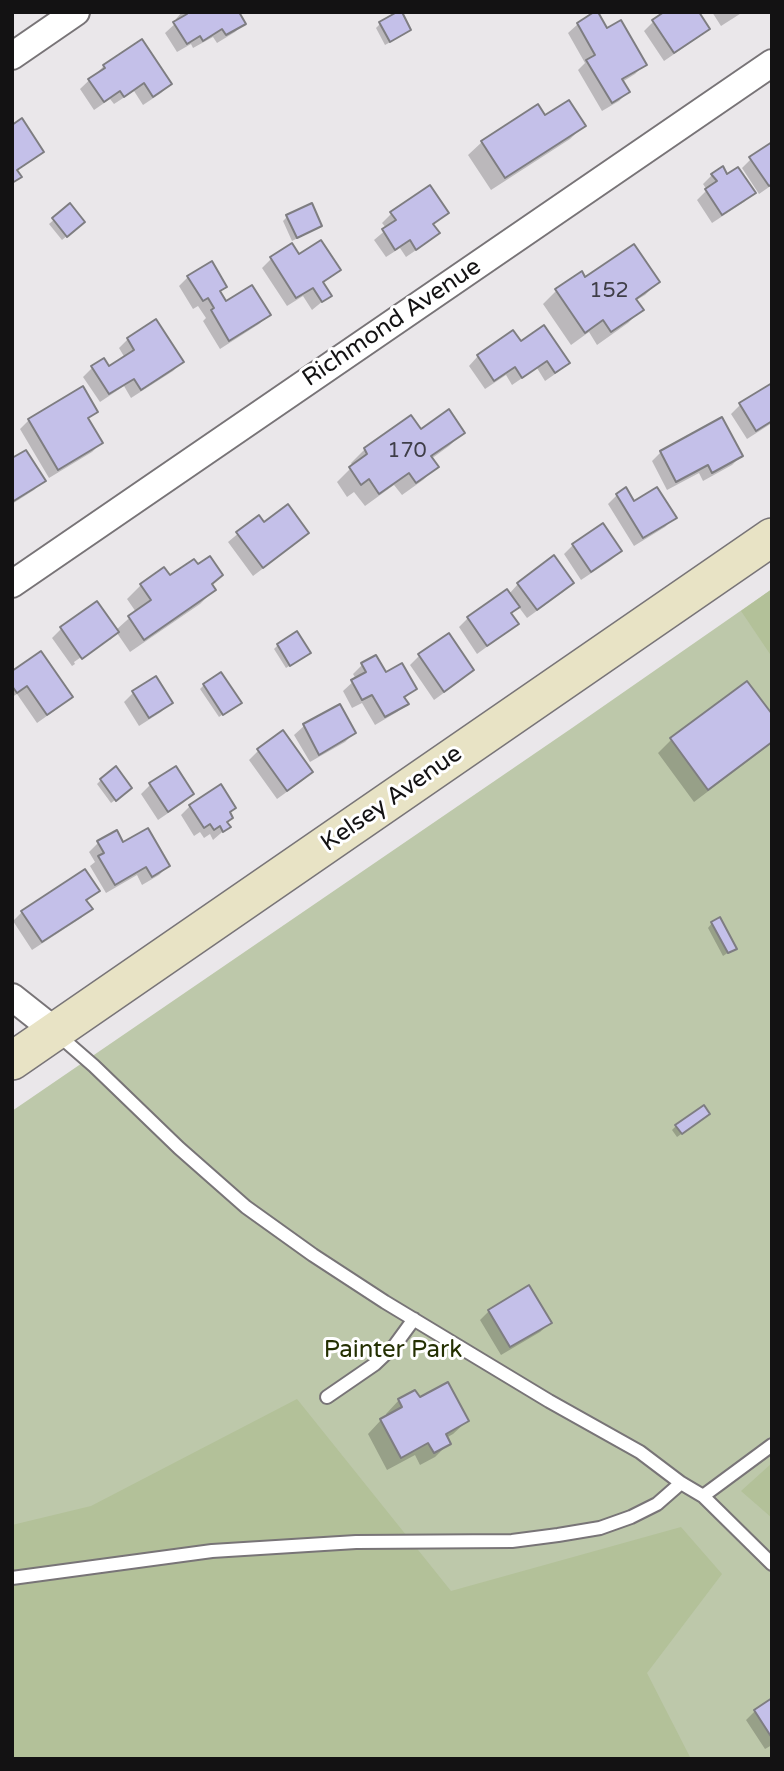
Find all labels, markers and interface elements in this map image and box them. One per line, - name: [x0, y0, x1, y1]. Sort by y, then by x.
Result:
- street label: Richmond Avenue: [297, 253, 487, 393]
- house number: 152: [589, 278, 629, 304]
- house number: 170: [387, 438, 427, 464]
- street label: Kelsey Avenue: [316, 740, 468, 858]
- park label: Painter Park: [324, 1337, 462, 1365]

